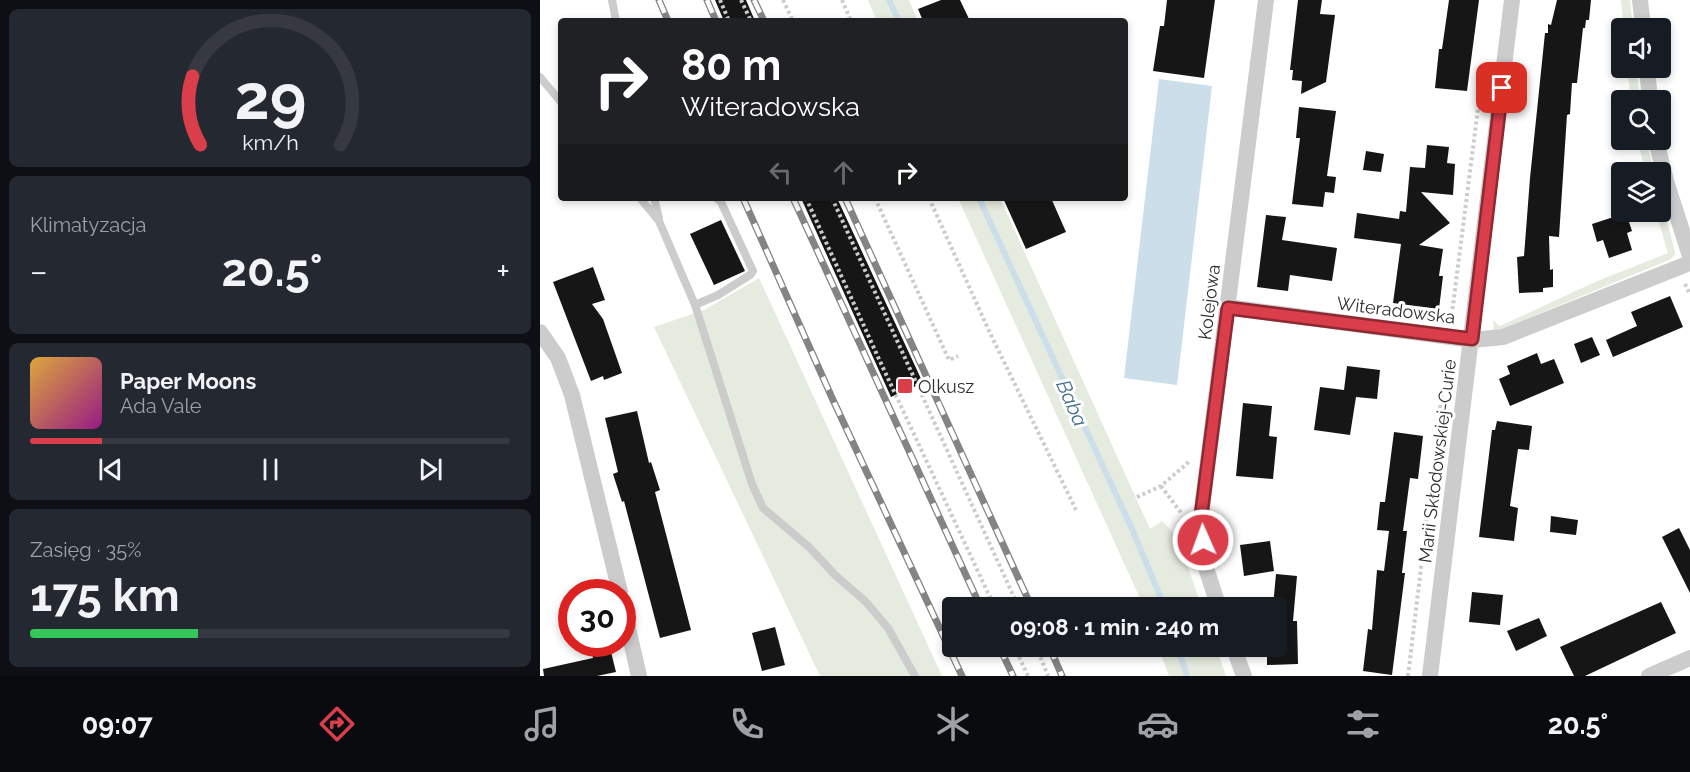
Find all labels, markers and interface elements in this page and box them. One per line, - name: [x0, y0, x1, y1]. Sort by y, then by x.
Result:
- map controls: [1611, 18, 1671, 222]
- button: sound: [1611, 18, 1671, 78]
- text: 80 m: [681, 41, 781, 90]
- icon: right: [582, 42, 660, 120]
- text: 29: [234, 60, 306, 134]
- pin: [1476, 62, 1527, 113]
- icon: arrive: [1485, 71, 1518, 104]
- button: search: [1611, 90, 1671, 150]
- text: Witeradowska: [681, 91, 860, 122]
- text: km/h: [242, 130, 298, 155]
- icon: left: [764, 156, 797, 189]
- icon: ahead: [827, 156, 860, 189]
- icon: right: [890, 156, 923, 189]
- button: layers: [1611, 162, 1671, 222]
- text: Klimatyzacja: [30, 213, 147, 237]
- text: 20.5°: [222, 244, 322, 297]
- text: −: [30, 252, 48, 291]
- text: +: [496, 252, 510, 291]
- street label: Kolejowa: [1194, 263, 1224, 341]
- street label: Witeradowska: [1336, 292, 1456, 328]
- street label: Marii Skłodowskiej-Curie: [1414, 358, 1460, 564]
- text: Paper Moons: [120, 368, 256, 394]
- place label: Olkusz: [918, 376, 974, 397]
- water label: Baba: [1051, 376, 1093, 430]
- marker: Olkusz: [896, 377, 914, 395]
- text: Ada Vale: [120, 394, 202, 418]
- icon: previous: [94, 453, 127, 486]
- icon: pause: [254, 453, 287, 486]
- icon: next: [414, 453, 447, 486]
- position arrow: [1171, 508, 1235, 572]
- text: Zasięg · 35%: [30, 538, 141, 562]
- text: 175 km: [30, 569, 180, 622]
- speed limit sign: 30: [558, 579, 636, 657]
- text: 09:08 · 1 min · 240 m: [1010, 614, 1219, 640]
- icon: directions: [316, 703, 358, 745]
- icon: music: [521, 703, 563, 745]
- icon: phone: [726, 703, 768, 745]
- icon: climate: [932, 703, 974, 745]
- icon: car: [1137, 703, 1179, 745]
- icon: filters: [1342, 703, 1384, 745]
- text: 09:07: [82, 709, 153, 740]
- text: 20.5°: [1548, 709, 1608, 740]

